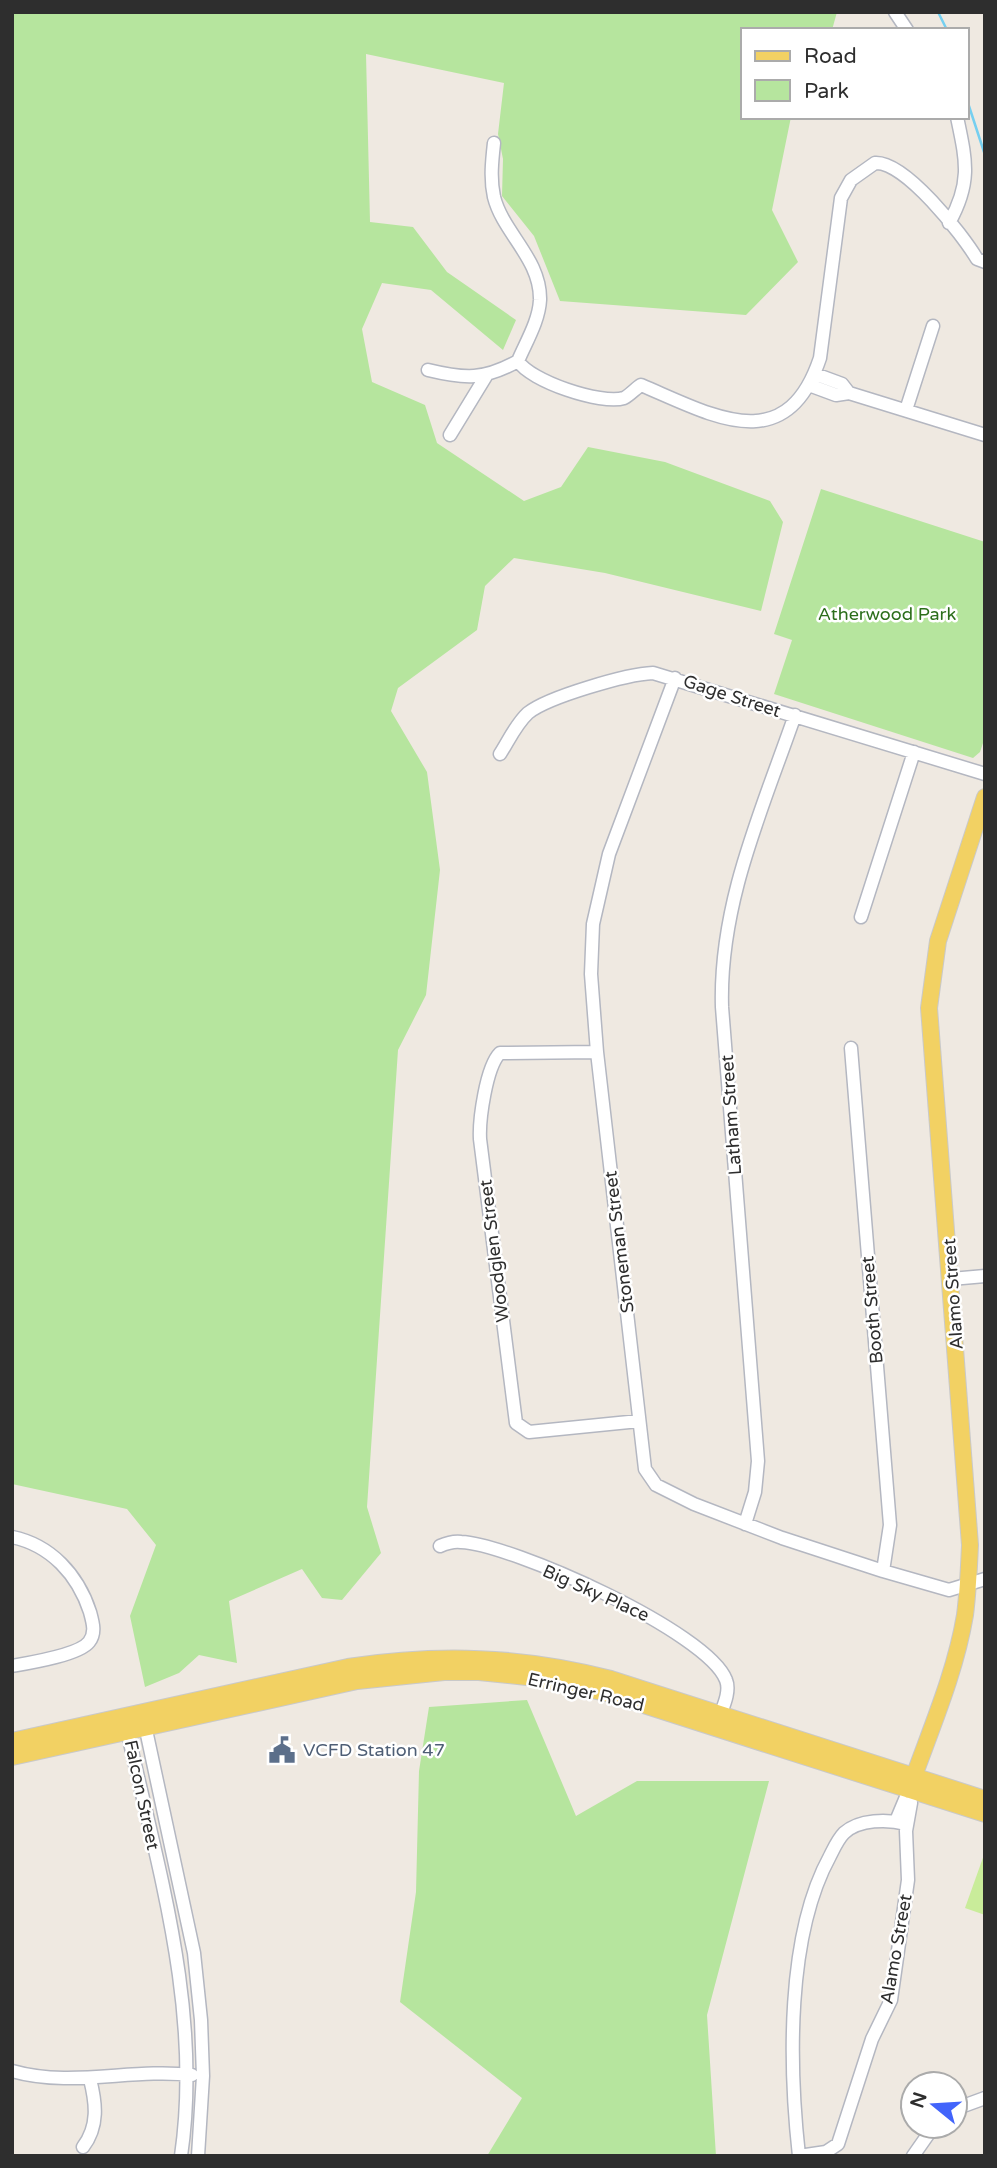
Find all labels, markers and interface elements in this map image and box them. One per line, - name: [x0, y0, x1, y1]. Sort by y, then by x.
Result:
- legend: [741, 28, 969, 119]
- text: Road: [804, 44, 857, 69]
- text: Park: [804, 79, 849, 104]
- park label: Atherwood Park: [818, 603, 956, 625]
- street label: Gage Street: [680, 670, 784, 722]
- street label: Latham Street: [716, 1054, 746, 1176]
- street label: Stoneman Street: [599, 1169, 639, 1314]
- street label: Woodglen Street: [474, 1178, 514, 1324]
- street label: Alamo Street: [938, 1237, 968, 1350]
- street label: Booth Street: [856, 1255, 888, 1365]
- street label: Big Sky Place: [539, 1560, 653, 1626]
- street label: Erringer Road: [526, 1668, 646, 1716]
- public building icon: VCFD Station 47: [267, 1735, 297, 1765]
- street label: Falcon Street: [120, 1738, 164, 1852]
- place label: VCFD Station 47: [303, 1739, 445, 1761]
- street label: Alamo Street: [875, 1892, 917, 2006]
- north arrow: [899, 2070, 969, 2140]
- text: N: [906, 2089, 932, 2111]

